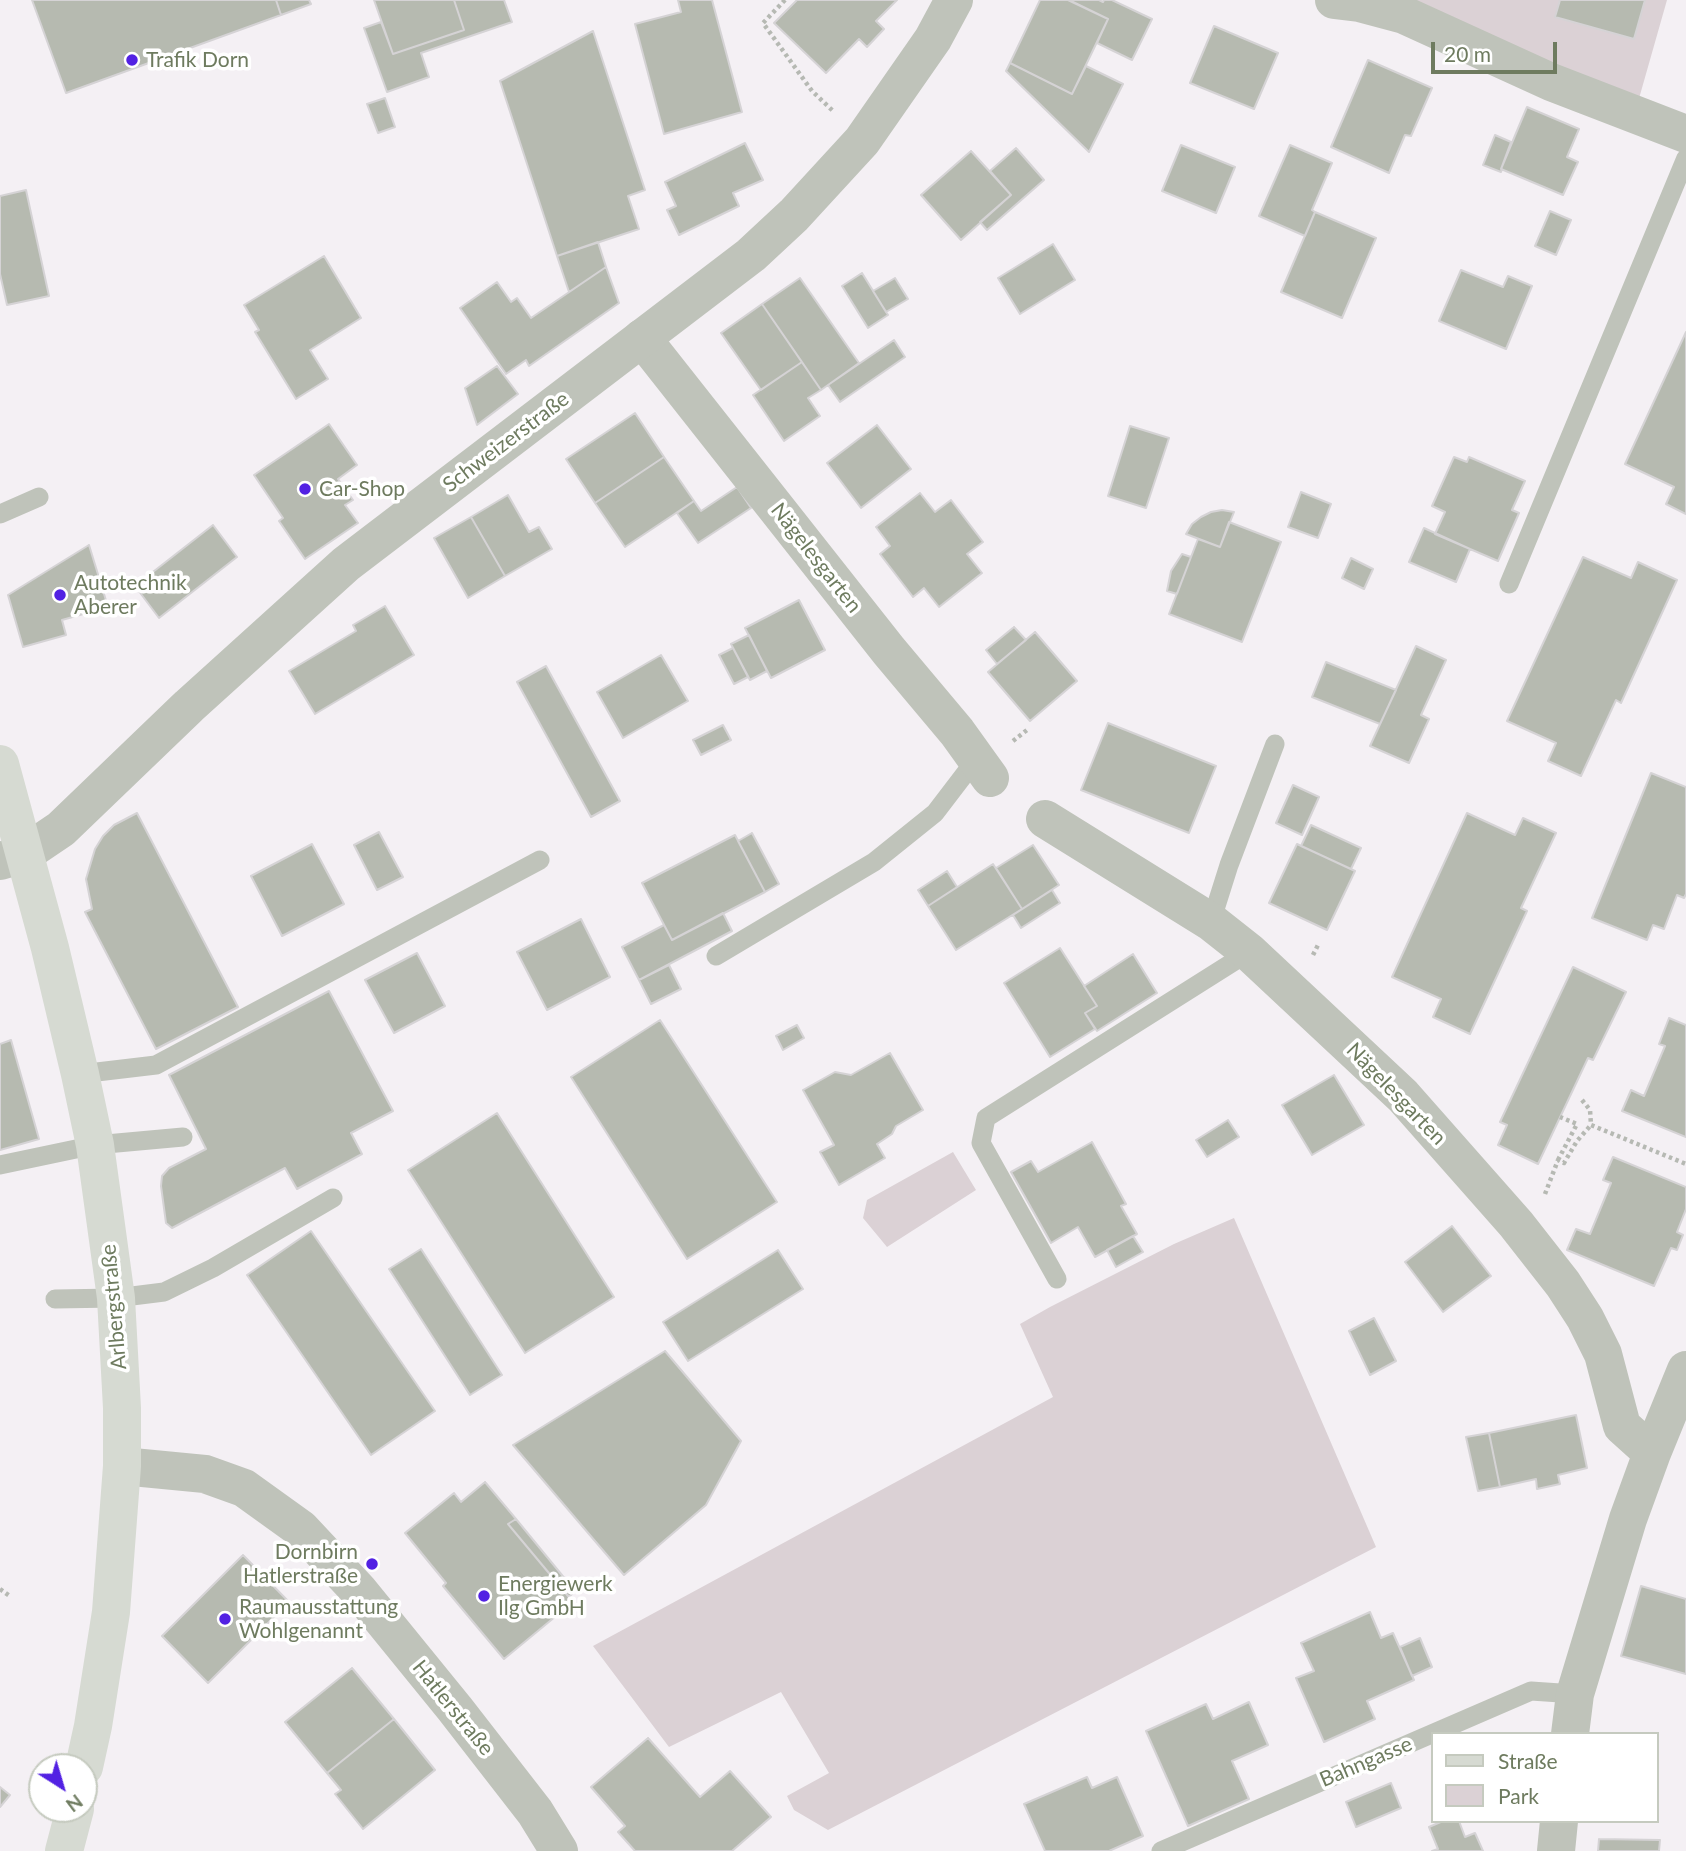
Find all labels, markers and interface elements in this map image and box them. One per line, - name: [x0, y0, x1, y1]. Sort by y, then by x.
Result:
- scale bar: [1434, 28, 1560, 72]
- text: 20 m: [1444, 41, 1491, 66]
- place label: Trafik Dorn: [146, 47, 249, 73]
- marker: Trafik Dorn: [124, 52, 140, 68]
- street label: Schweizerstraße: [438, 386, 574, 498]
- place label: Car-Shop: [319, 476, 405, 502]
- marker: Car-Shop: [297, 481, 313, 497]
- street label: Nägelesgarten: [765, 498, 867, 618]
- place label: Autotechnik Aberer: [74, 570, 187, 620]
- marker: Autotechnik Aberer: [52, 587, 68, 603]
- street label: Nägelesgarten: [1341, 1038, 1451, 1150]
- street label: Arlbergstraße: [96, 1243, 132, 1371]
- place label: Dornbirn Hatlerstraße: [243, 1539, 358, 1589]
- marker: Dornbirn Hatlerstraße: [364, 1556, 380, 1572]
- place label: Energiewerk Ilg GmbH: [498, 1571, 613, 1621]
- marker: Energiewerk Ilg GmbH: [476, 1588, 492, 1604]
- place label: Raumausstattung Wohlgenannt: [239, 1594, 398, 1644]
- marker: Raumausstattung Wohlgenannt: [217, 1611, 233, 1627]
- street label: Hatlerstraße: [407, 1655, 499, 1761]
- street label: Bahngasse: [1316, 1731, 1416, 1793]
- legend: [1430, 1732, 1658, 1823]
- text: Straße: [1498, 1748, 1558, 1773]
- north arrow: [28, 1753, 98, 1823]
- text: Park: [1498, 1783, 1539, 1808]
- text: N: [62, 1790, 88, 1817]

